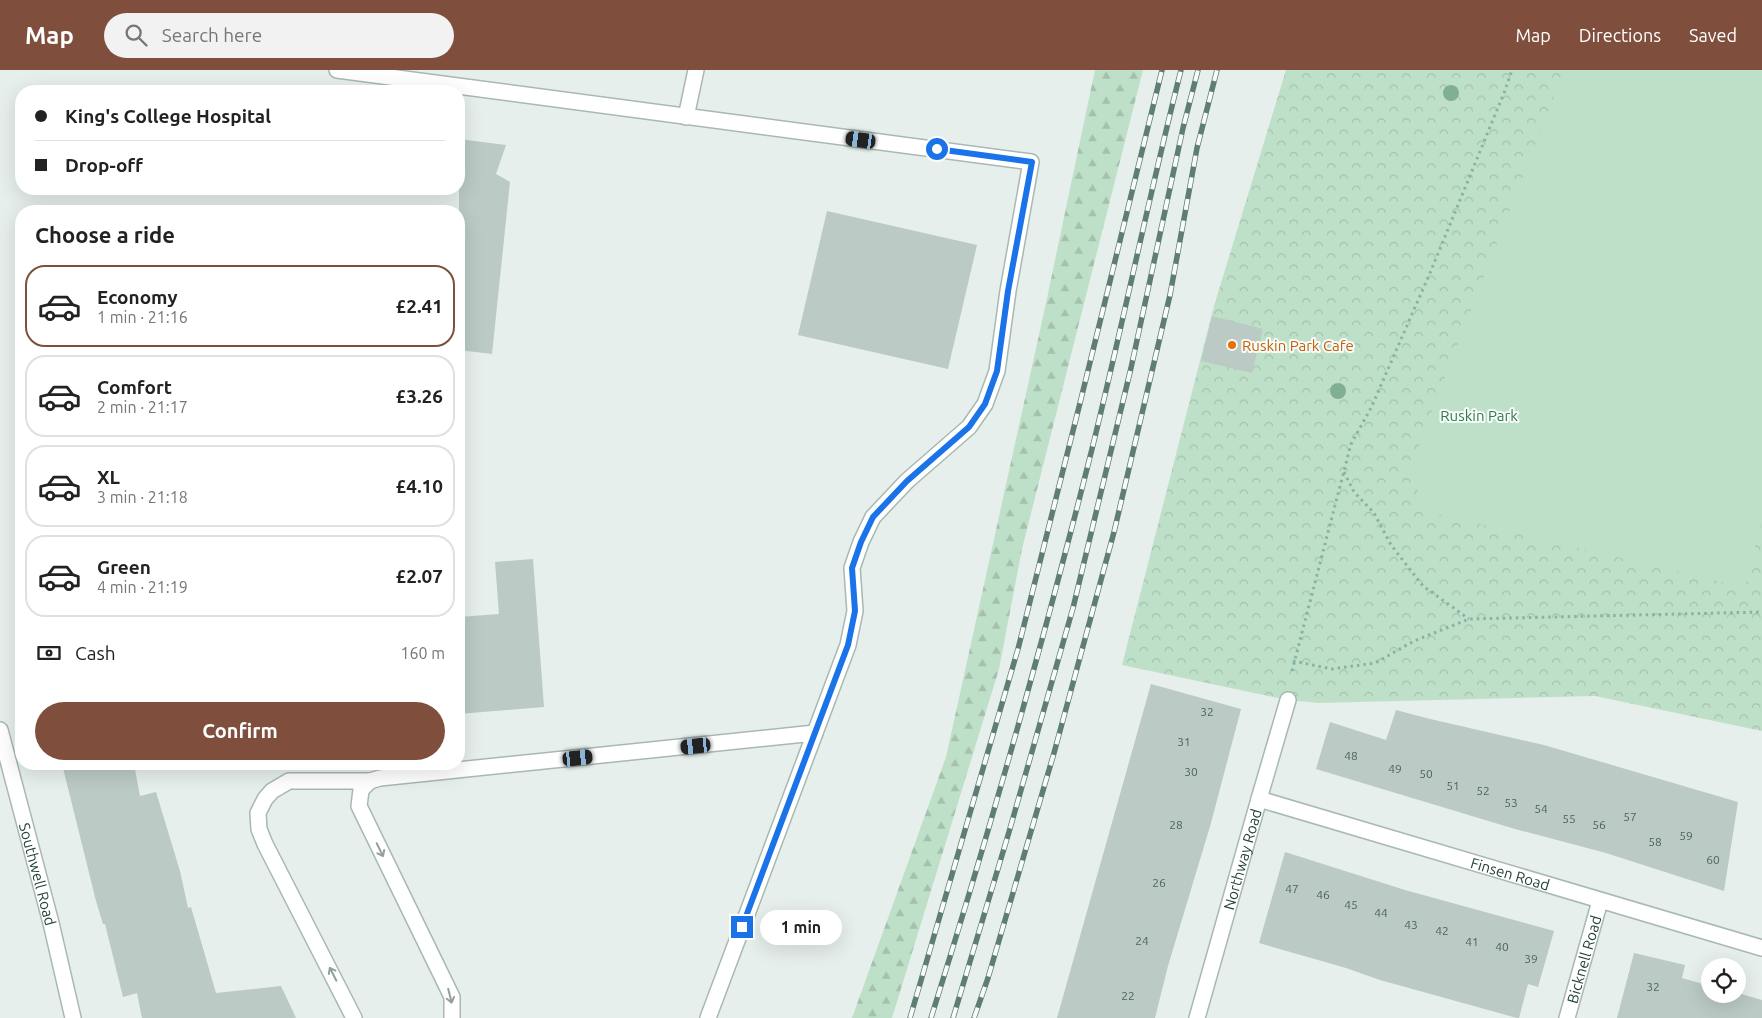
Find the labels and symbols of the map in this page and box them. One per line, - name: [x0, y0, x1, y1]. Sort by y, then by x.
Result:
- car: [845, 130, 876, 150]
- route start: [926, 138, 948, 160]
- place label: Ruskin Park Cafe: [1242, 337, 1354, 354]
- marker: Ruskin Park Cafe: [1226, 339, 1238, 351]
- park label: Ruskin Park: [1440, 407, 1518, 424]
- house number: 32: [1200, 705, 1214, 718]
- house number: 31: [1177, 735, 1191, 748]
- car: [680, 737, 711, 755]
- car: [562, 749, 593, 767]
- house number: 48: [1344, 749, 1358, 762]
- house number: 49: [1388, 762, 1402, 775]
- house number: 30: [1184, 765, 1198, 778]
- house number: 50: [1419, 767, 1433, 780]
- house number: 51: [1446, 779, 1460, 792]
- house number: 52: [1476, 784, 1490, 797]
- house number: 53: [1504, 796, 1518, 809]
- house number: 54: [1534, 802, 1548, 815]
- street label: Northway Road: [1220, 807, 1264, 912]
- house number: 57: [1623, 810, 1637, 823]
- house number: 55: [1562, 812, 1576, 825]
- house number: 28: [1169, 818, 1183, 831]
- house number: 56: [1592, 818, 1606, 831]
- street label: Southwell Road: [16, 821, 60, 927]
- house number: 59: [1679, 829, 1693, 842]
- house number: 58: [1648, 835, 1662, 848]
- one-way arrow: [376, 842, 386, 857]
- house number: 60: [1706, 853, 1720, 866]
- street label: Finsen Road: [1469, 854, 1552, 893]
- house number: 26: [1152, 876, 1166, 889]
- house number: 47: [1285, 882, 1299, 895]
- house number: 46: [1316, 888, 1330, 901]
- house number: 45: [1344, 898, 1358, 911]
- house number: 44: [1374, 906, 1388, 919]
- callout: 1 min: [760, 910, 842, 944]
- street label: Bicknell Road: [1563, 913, 1604, 1005]
- route end: [731, 916, 753, 938]
- house number: 43: [1404, 918, 1418, 931]
- house number: 42: [1435, 924, 1449, 937]
- house number: 24: [1135, 934, 1149, 947]
- house number: 41: [1465, 935, 1479, 948]
- house number: 40: [1495, 940, 1509, 953]
- house number: 39: [1524, 952, 1538, 965]
- one-way arrow: [328, 967, 337, 982]
- house number: 32: [1646, 980, 1660, 993]
- one-way arrow: [446, 988, 455, 1004]
- house number: 22: [1121, 989, 1135, 1002]

